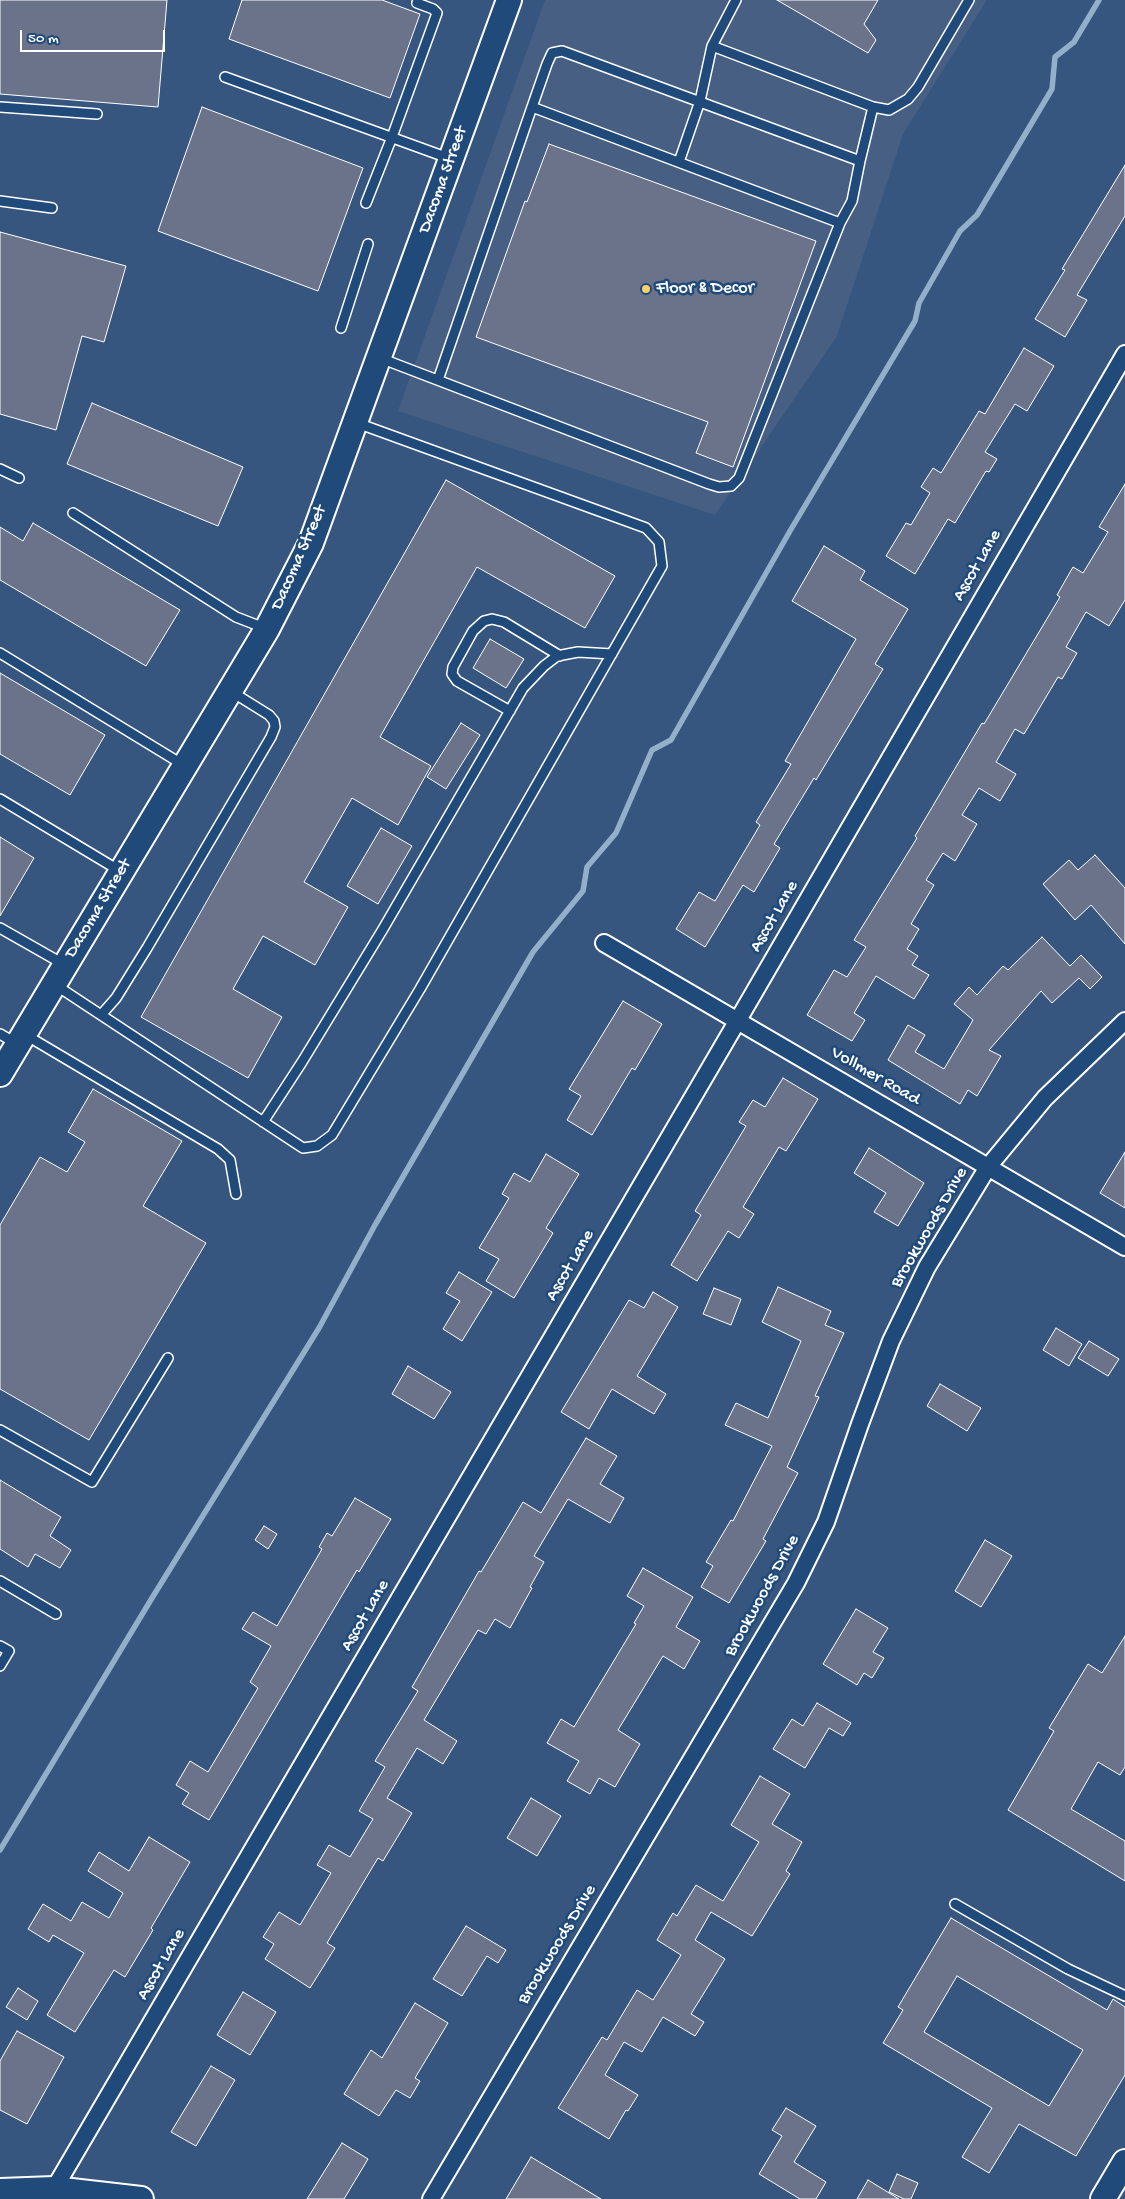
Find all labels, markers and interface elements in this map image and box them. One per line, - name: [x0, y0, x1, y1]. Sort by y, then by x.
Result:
- scale bar: [22, 20, 168, 52]
- text: 50 m: [28, 30, 59, 48]
- street label: Dacoma Street: [415, 124, 473, 236]
- place label: Floor & Decor: [656, 278, 754, 300]
- marker: Floor & Decor: [640, 283, 652, 295]
- street label: Dacoma Street: [267, 502, 333, 614]
- street label: Ascot Lane: [949, 527, 1007, 605]
- street label: Dacoma Street: [61, 855, 137, 963]
- street label: Ascot Lane: [746, 878, 804, 956]
- street label: Vollmer Road: [827, 1043, 923, 1111]
- street label: Brookwoods Drive: [887, 1164, 973, 1292]
- street label: Ascot Lane: [542, 1227, 600, 1305]
- street label: Brookwoods Drive: [721, 1531, 805, 1661]
- street label: Ascot Lane: [337, 1577, 395, 1655]
- street label: Brookwoods Drive: [514, 1881, 602, 2009]
- street label: Ascot Lane: [133, 1926, 191, 2004]

